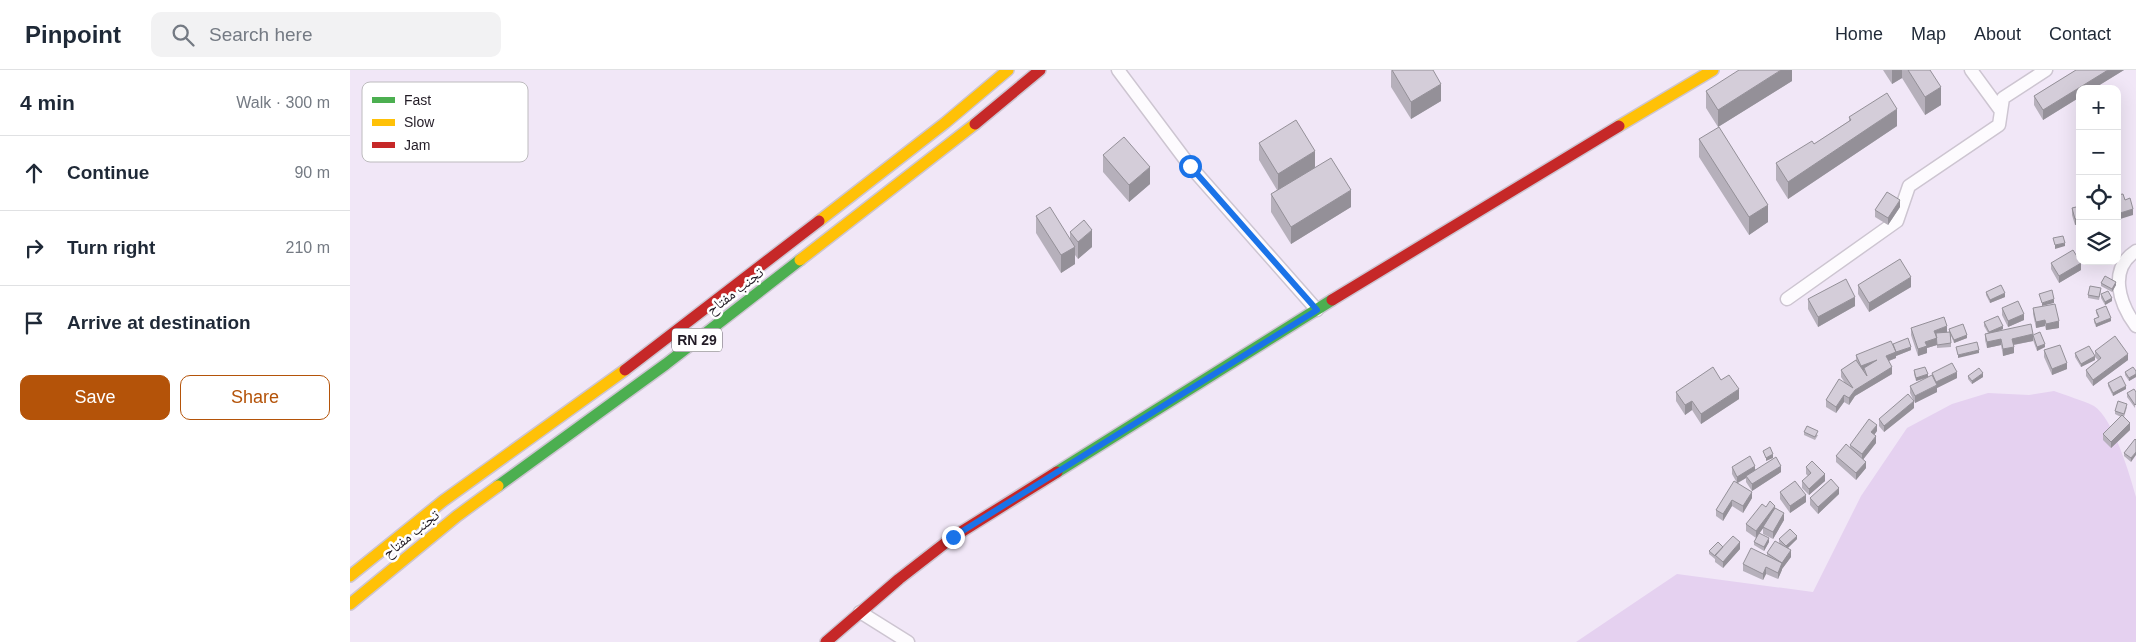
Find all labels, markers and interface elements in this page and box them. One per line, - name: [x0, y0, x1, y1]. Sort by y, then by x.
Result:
- search box: [151, 12, 501, 57]
- text: Pinpoint: [25, 21, 121, 48]
- icon: search: [169, 21, 197, 49]
- text: Search here: [209, 24, 313, 45]
- text: Home: [1835, 24, 1883, 44]
- text: Map: [1911, 24, 1946, 44]
- text: About: [1974, 24, 2021, 44]
- text: Contact: [2049, 24, 2111, 44]
- legend: [362, 82, 528, 162]
- map controls: [2076, 85, 2121, 265]
- button: +: [2076, 85, 2121, 130]
- text: 4 min: [20, 91, 75, 114]
- text: Fast: [404, 92, 431, 108]
- text: Walk · 300 m: [236, 94, 330, 111]
- text: Slow: [404, 114, 435, 130]
- button: −: [2076, 130, 2121, 175]
- text: Jam: [404, 137, 430, 153]
- route start: [1179, 155, 1202, 178]
- icon: ahead: [20, 159, 48, 187]
- text: Continue: [67, 162, 149, 183]
- text: 90 m: [294, 164, 330, 181]
- button: locate: [2076, 175, 2121, 220]
- button: layers: [2076, 220, 2121, 265]
- icon: right: [20, 234, 48, 262]
- text: Turn right: [67, 237, 155, 258]
- text: 210 m: [286, 239, 330, 256]
- street label: تجنب مفتاح: [703, 263, 768, 320]
- icon: arrive: [20, 309, 48, 337]
- text: Arrive at destination: [67, 312, 251, 333]
- road number: RN 29: [672, 328, 722, 352]
- button: Save: [20, 375, 170, 420]
- button: Share: [180, 375, 330, 420]
- street label: تجنب مفتاح: [379, 505, 444, 563]
- route end: [942, 526, 965, 549]

